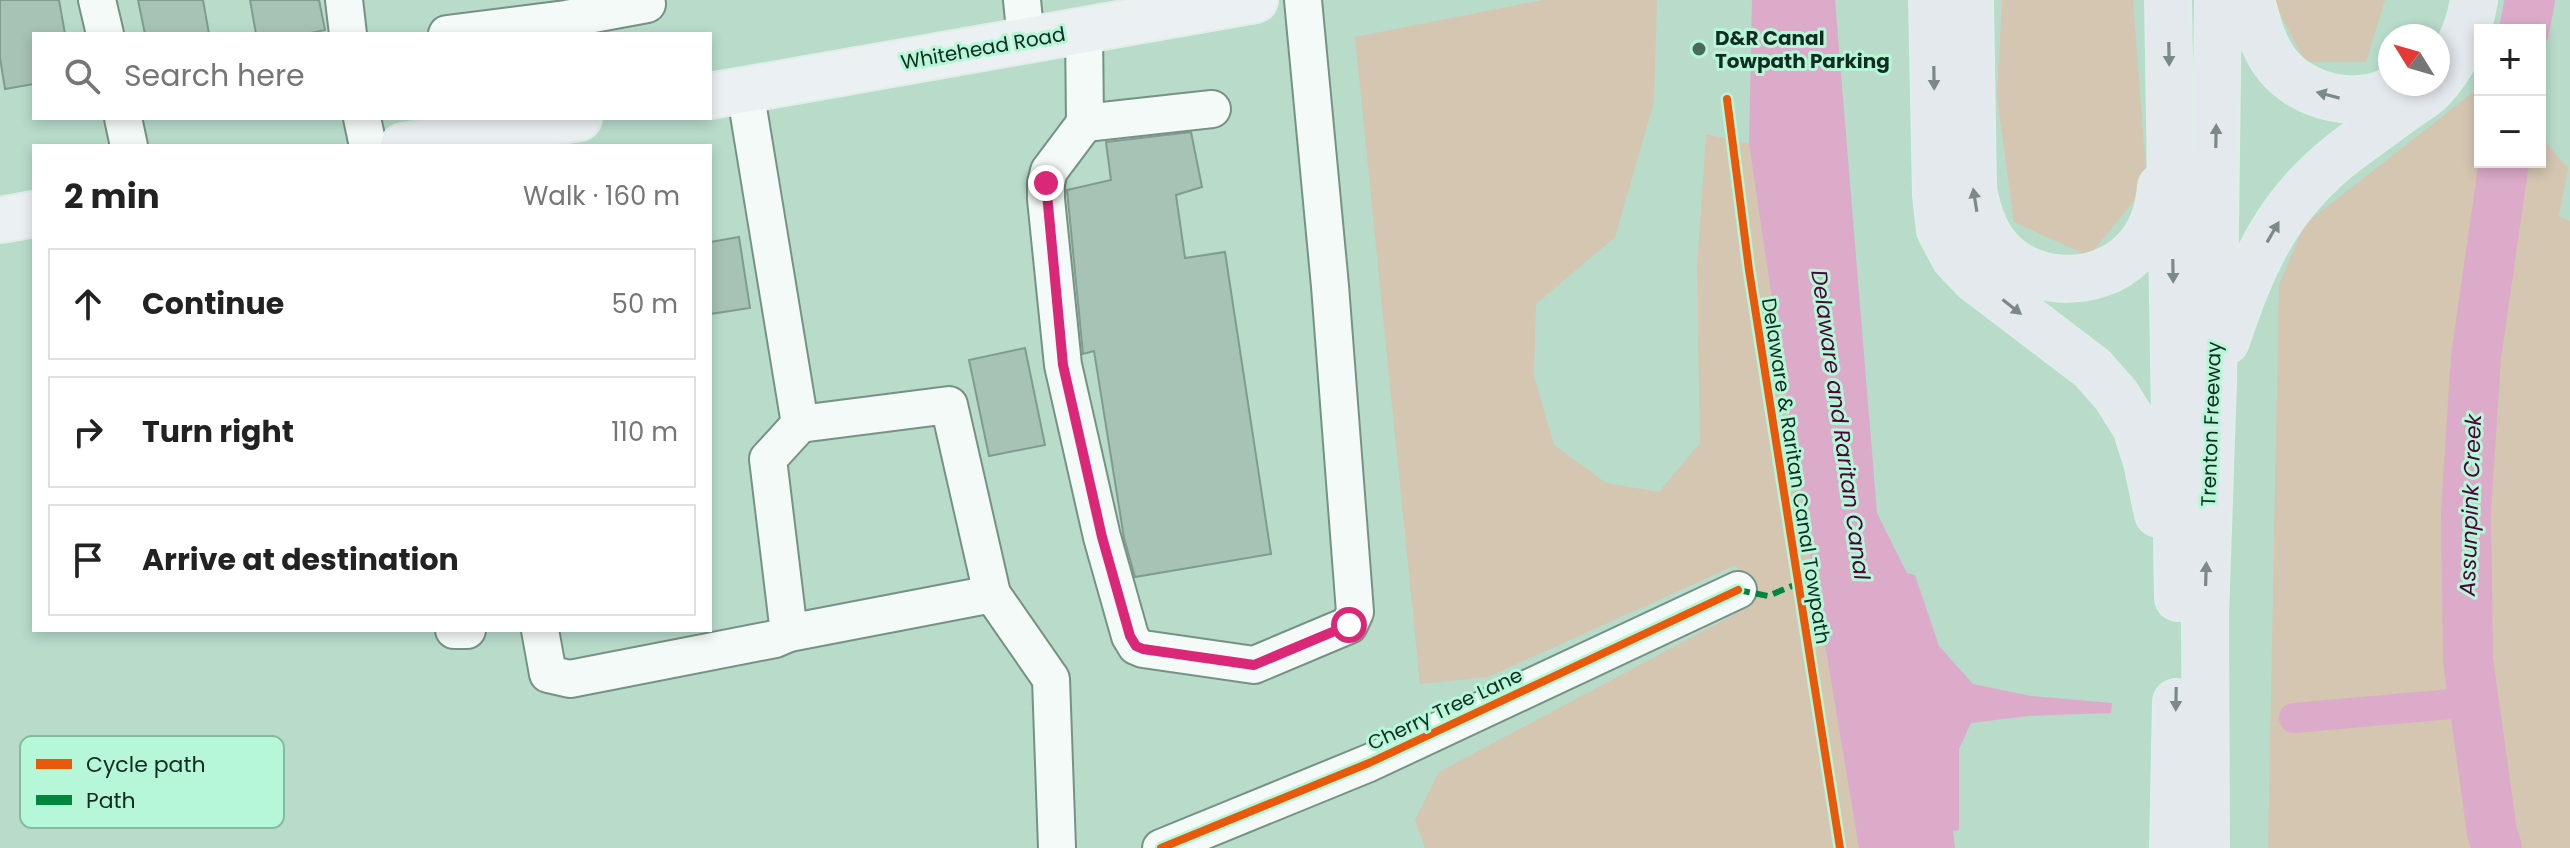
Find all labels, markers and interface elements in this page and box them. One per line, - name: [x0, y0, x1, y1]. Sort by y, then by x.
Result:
- street label: Whitehead Road: [899, 20, 1067, 76]
- place label: D&R Canal Towpath Parking: [1715, 24, 1890, 75]
- north arrow: [2378, 24, 2450, 96]
- map controls: [2474, 24, 2546, 168]
- button: +: [2474, 24, 2546, 96]
- search box: [32, 32, 712, 120]
- marker: D&R Canal Towpath Parking: [1690, 40, 1708, 58]
- one-way arrow: [2163, 42, 2175, 67]
- icon: search: [60, 54, 104, 98]
- text: Search here: [124, 54, 305, 97]
- one-way arrow: [1928, 66, 1940, 91]
- one-way arrow: [2315, 89, 2340, 101]
- button: −: [2474, 96, 2546, 168]
- one-way arrow: [2210, 123, 2223, 148]
- route end: [1028, 165, 1064, 201]
- text: 2 min: [64, 172, 160, 220]
- text: Walk · 160 m: [523, 178, 680, 214]
- one-way arrow: [1968, 187, 1981, 212]
- one-way arrow: [2266, 221, 2280, 243]
- one-way arrow: [2166, 259, 2179, 284]
- water label: Delaware and Raritan Canal: [1803, 268, 1878, 583]
- icon: ahead: [66, 282, 110, 326]
- text: Continue: [142, 282, 284, 325]
- text: 50 m: [612, 286, 678, 322]
- street label: Delaware & Raritan Canal Towpath: [1755, 296, 1837, 646]
- one-way arrow: [2002, 299, 2022, 315]
- street label: Trenton Freeway: [2194, 341, 2228, 507]
- icon: right: [66, 410, 110, 454]
- text: Turn right: [142, 410, 294, 453]
- water label: Assunpink Creek: [2452, 412, 2489, 598]
- text: 110 m: [611, 414, 678, 450]
- icon: arrive: [66, 538, 110, 582]
- text: Arrive at destination: [142, 538, 459, 581]
- one-way arrow: [2200, 561, 2213, 586]
- route start: [1331, 607, 1367, 643]
- street label: Cherry Tree Lane: [1363, 661, 1527, 757]
- one-way arrow: [2170, 687, 2182, 712]
- legend: [20, 736, 284, 828]
- text: Cycle path: [86, 749, 205, 780]
- text: Path: [86, 785, 136, 816]

